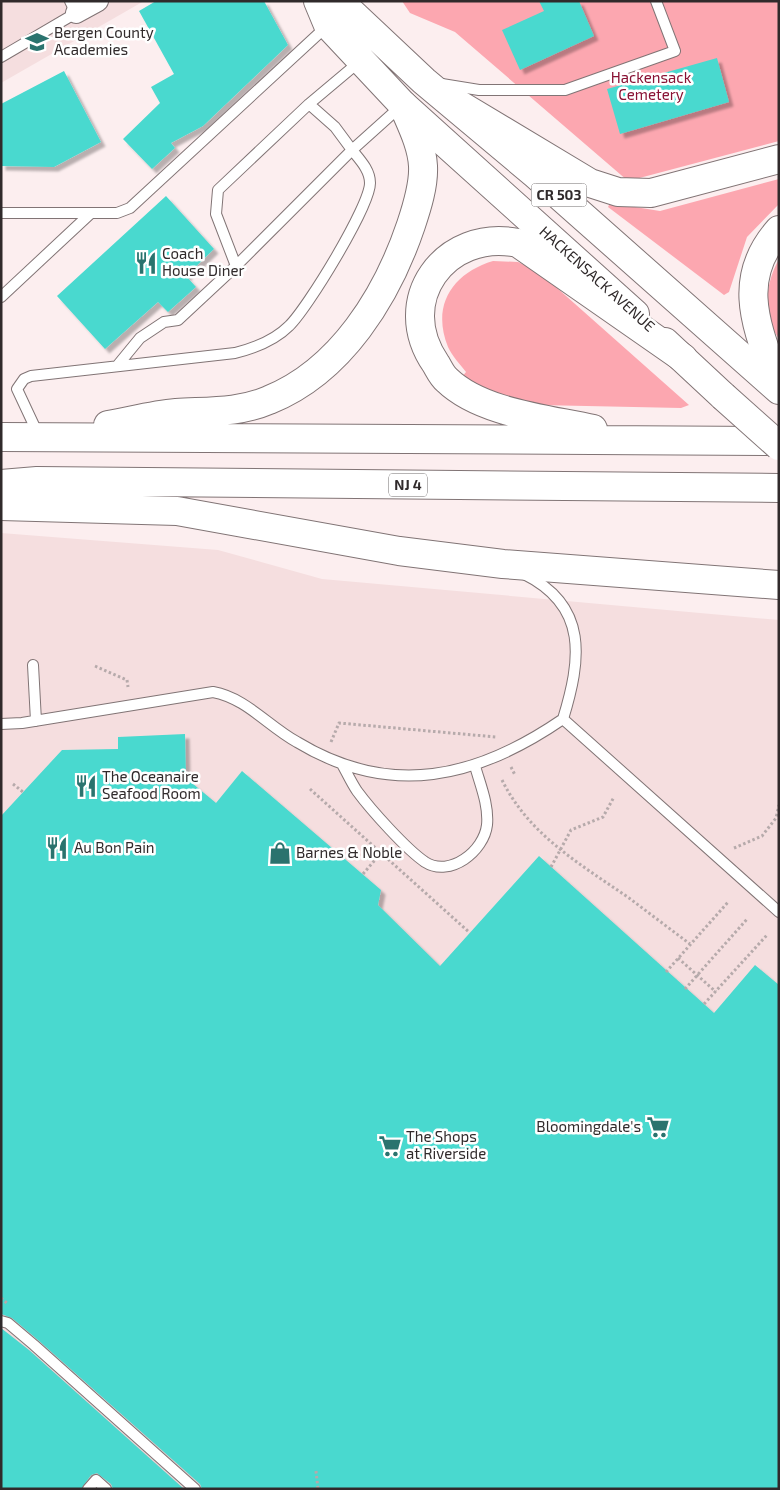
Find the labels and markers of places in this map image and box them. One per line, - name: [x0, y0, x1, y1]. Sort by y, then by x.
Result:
- place label: Bergen County Academies: [54, 23, 154, 58]
- school or university icon: Bergen County Academies: [24, 29, 50, 55]
- place label: Coach House Diner: [162, 244, 245, 279]
- restaurant icon: Coach House Diner: [133, 250, 159, 276]
- place label: The Oceanaire Seafood Room: [102, 767, 201, 802]
- restaurant icon: The Oceanaire Seafood Room: [73, 773, 99, 799]
- restaurant icon: Au Bon Pain: [44, 835, 70, 861]
- place label: Au Bon Pain: [74, 838, 155, 856]
- shop icon: Barnes & Noble: [267, 840, 293, 866]
- place label: Barnes & Noble: [296, 843, 402, 861]
- supermarket icon: Bloomingdale's: [645, 1114, 671, 1140]
- place label: Bloomingdale's: [536, 1117, 641, 1135]
- place label: The Shops at Riverside: [406, 1127, 486, 1162]
- supermarket icon: The Shops at Riverside: [377, 1133, 403, 1159]

